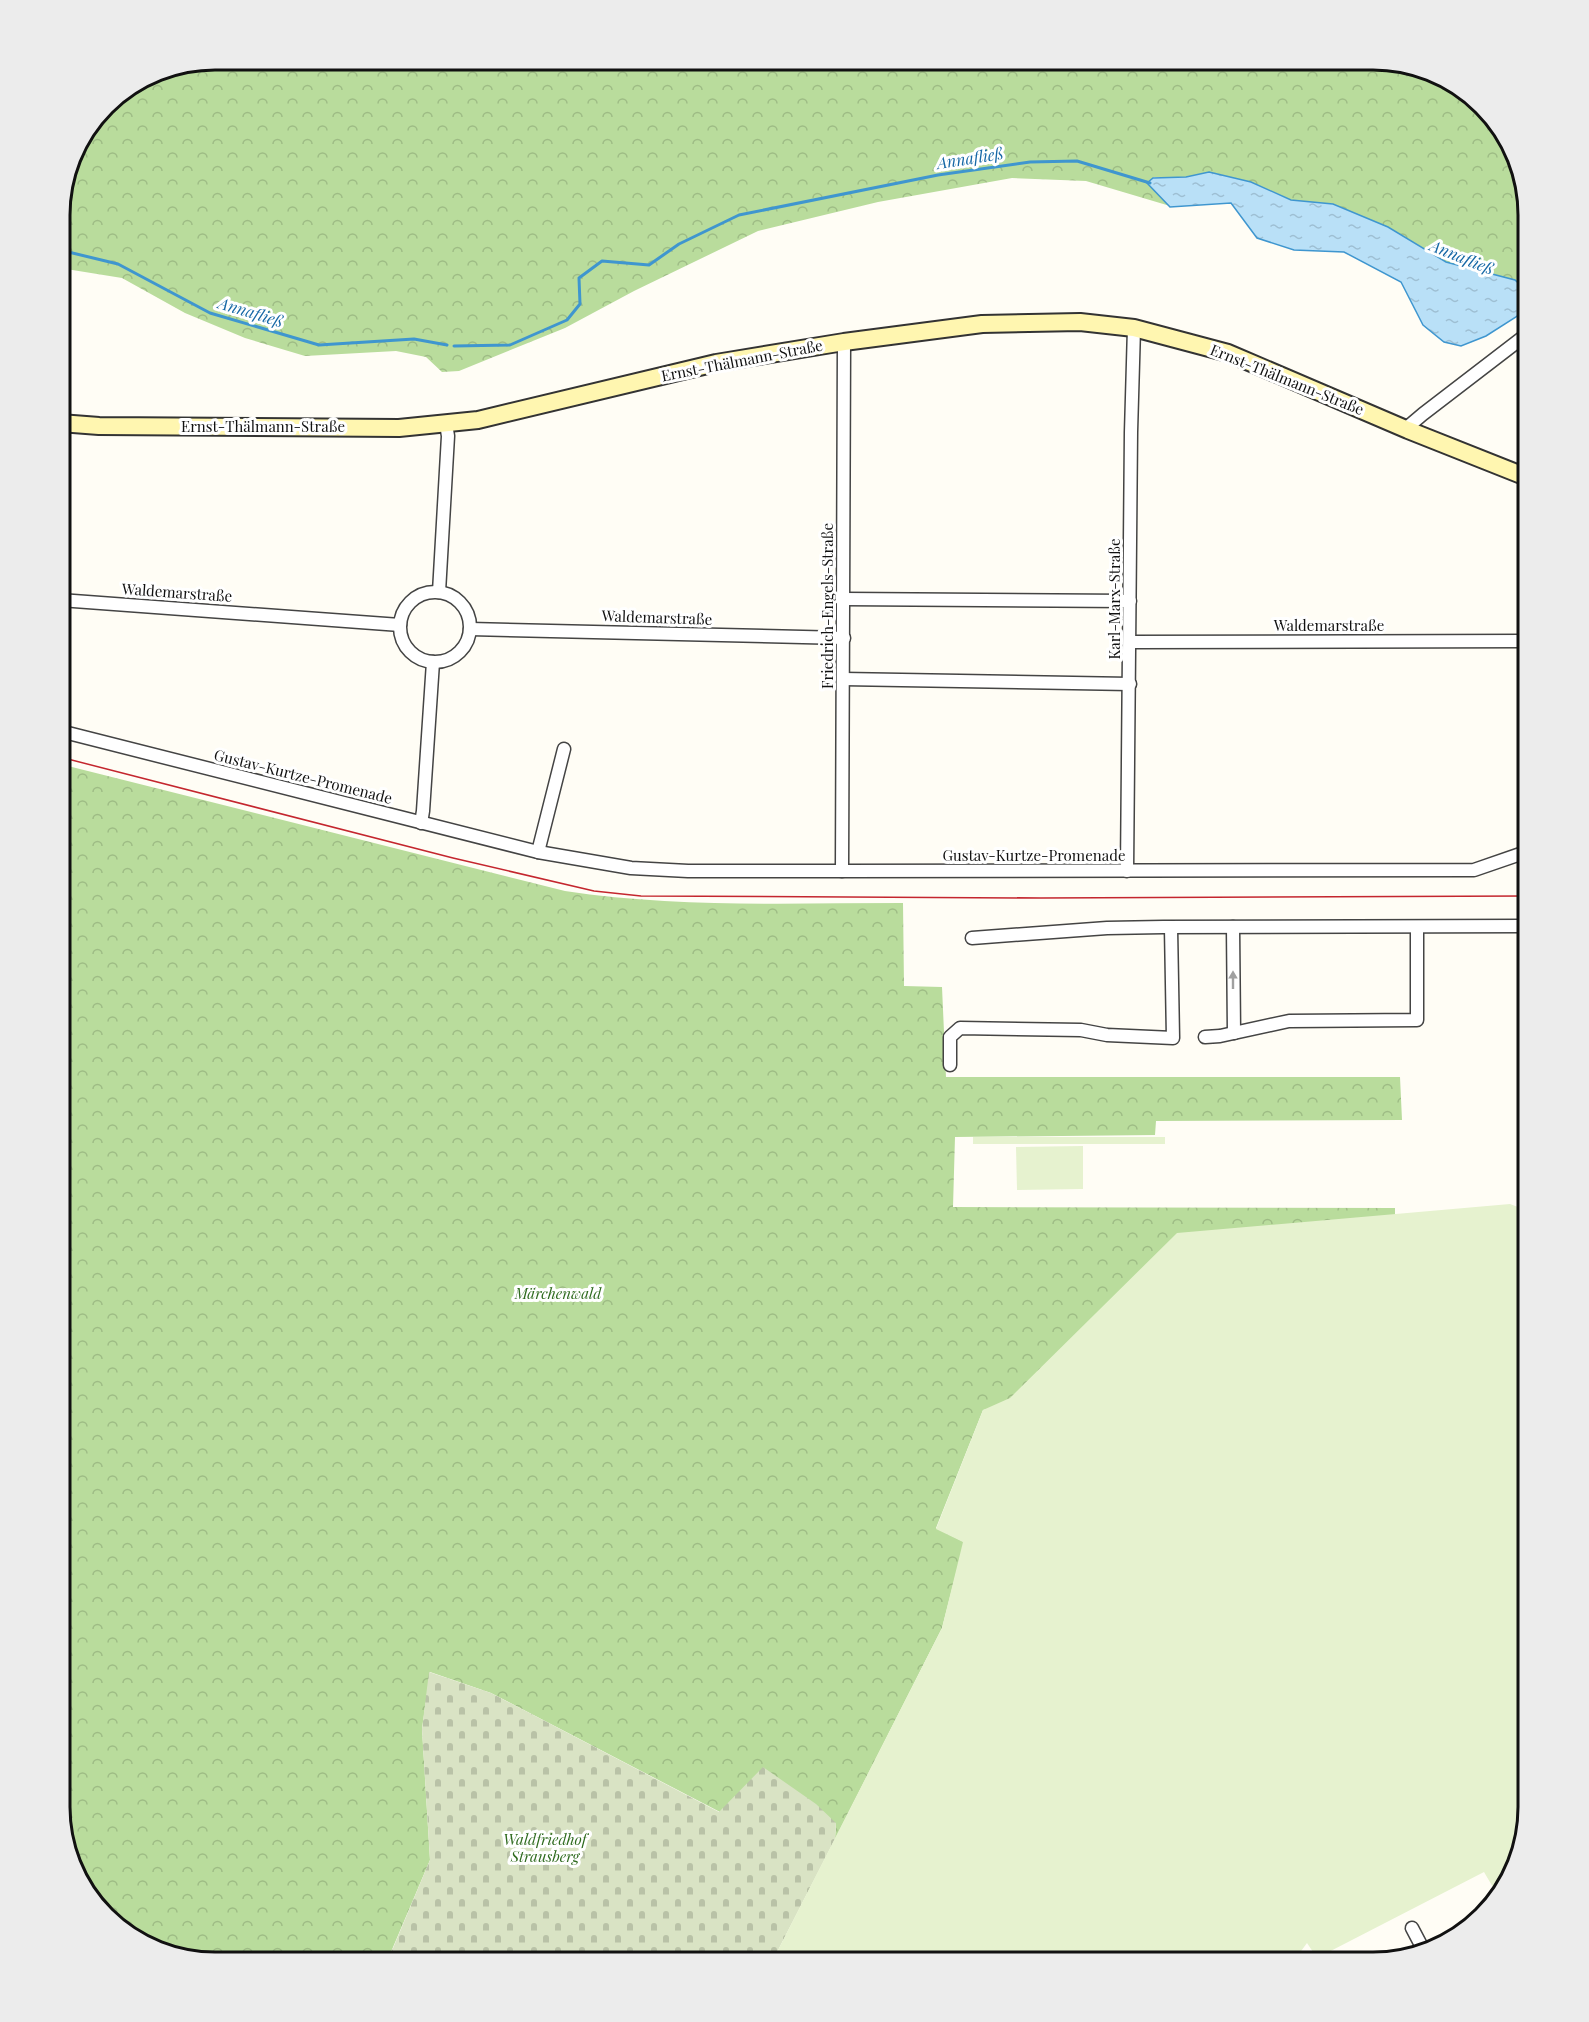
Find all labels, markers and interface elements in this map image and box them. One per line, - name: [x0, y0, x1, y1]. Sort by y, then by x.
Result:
- water label: Annafließ: [933, 142, 1005, 173]
- water label: Annafließ: [1425, 234, 1497, 279]
- water label: Annafließ: [214, 291, 286, 331]
- street label: Ernst-Thälmann-Straße: [659, 335, 824, 385]
- street label: Ernst-Thälmann-Straße: [1208, 339, 1367, 419]
- street label: Ernst-Thälmann-Straße: [181, 416, 345, 436]
- street label: Friedrich-Engels-Straße: [817, 523, 837, 689]
- street label: Karl-Marx-Straße: [1104, 538, 1124, 660]
- street label: Waldemarstraße: [120, 578, 233, 606]
- street label: Waldemarstraße: [600, 605, 713, 629]
- street label: Waldemarstraße: [1273, 615, 1384, 635]
- street label: Gustav-Kurtze-Promenade: [212, 744, 394, 808]
- street label: Gustav-Kurtze-Promenade: [943, 845, 1125, 865]
- one-way arrow: [1228, 971, 1238, 990]
- park label: Märchenwald: [514, 1283, 602, 1303]
- park label: Waldfriedhof Strausberg: [503, 1829, 590, 1866]

